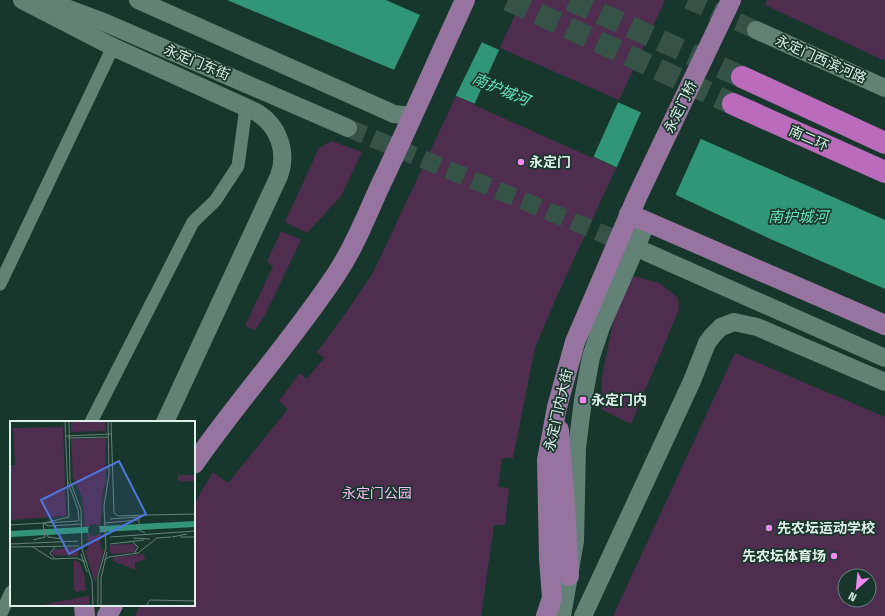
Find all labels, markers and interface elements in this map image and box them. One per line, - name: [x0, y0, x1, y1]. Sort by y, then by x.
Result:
- street label: 永定门西滨河路: [773, 31, 869, 87]
- street label: 永定门东街: [161, 40, 233, 84]
- water label: 南护城河: [470, 69, 535, 111]
- street label: 永定门桥: [660, 78, 700, 136]
- street label: 南二环: [786, 121, 832, 155]
- place label: 永定门: [529, 153, 571, 171]
- marker: 永定门: [516, 157, 526, 167]
- water label: 南护城河: [768, 207, 831, 226]
- street label: 永定门内大街: [540, 367, 576, 453]
- place label: 永定门内: [591, 391, 647, 409]
- marker: 永定门内: [578, 395, 588, 405]
- inset map: [10, 421, 195, 606]
- park label: 永定门公园: [342, 484, 412, 502]
- place label: 先农坛运动学校: [777, 519, 875, 537]
- marker: 先农坛运动学校: [764, 523, 774, 533]
- place label: 先农坛体育场: [742, 547, 826, 565]
- marker: 先农坛体育场: [829, 551, 839, 561]
- north arrow: [837, 568, 877, 608]
- text: N: [846, 589, 859, 605]

